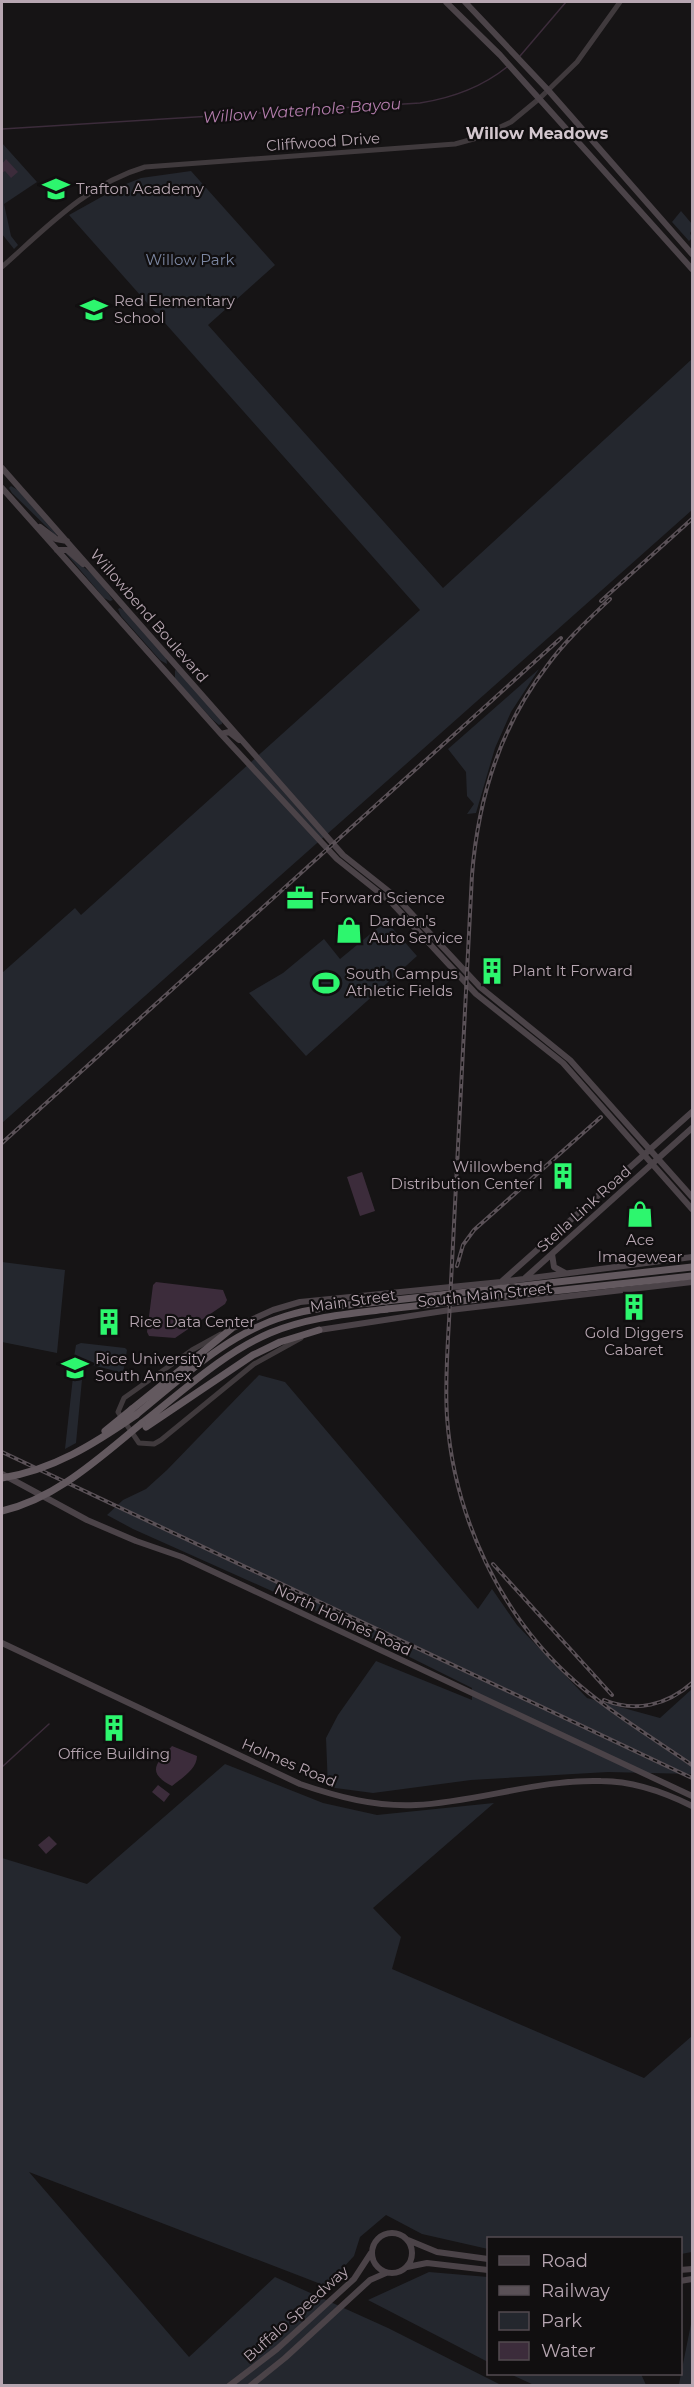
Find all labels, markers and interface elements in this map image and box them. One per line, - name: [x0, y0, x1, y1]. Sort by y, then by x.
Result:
- water label: Willow Waterhole Bayou: [202, 94, 402, 127]
- district label: Willow Meadows: [466, 124, 609, 143]
- street label: Cliffwood Drive: [265, 128, 381, 155]
- school or university icon: Trafton Academy: [41, 174, 71, 204]
- place label: Trafton Academy: [76, 179, 205, 198]
- park label: Willow Park: [145, 250, 235, 269]
- place label: Red Elementary School: [114, 291, 236, 327]
- school or university icon: Red Elementary School: [79, 295, 109, 325]
- street label: Willowbend Boulevard: [86, 545, 213, 686]
- office icon: Forward Science: [285, 883, 315, 913]
- place label: Forward Science: [320, 888, 445, 907]
- place label: Darden's Auto Service: [369, 911, 463, 947]
- shop icon: Darden's Auto Service: [334, 915, 364, 945]
- building icon: Plant It Forward: [477, 956, 507, 986]
- place label: Plant It Forward: [512, 961, 633, 980]
- place label: South Campus Athletic Fields: [346, 964, 458, 1000]
- sports icon: South Campus Athletic Fields: [311, 968, 341, 998]
- place label: Willowbend Distribution Center I: [391, 1157, 543, 1193]
- street label: Stella Link Road: [533, 1161, 635, 1256]
- building icon: Willowbend Distribution Center I: [548, 1161, 578, 1191]
- shop icon: Ace Imagewear: [625, 1199, 655, 1229]
- place label: Ace Imagewear: [597, 1230, 683, 1266]
- street label: South Main Street: [417, 1278, 553, 1311]
- street label: Main Street: [309, 1285, 397, 1316]
- building icon: Gold Diggers Cabaret: [619, 1292, 649, 1322]
- building icon: Rice Data Center: [94, 1307, 124, 1337]
- place label: Rice Data Center: [129, 1312, 255, 1331]
- place label: Gold Diggers Cabaret: [585, 1323, 683, 1359]
- place label: Rice University South Annex: [95, 1349, 206, 1385]
- school or university icon: Rice University South Annex: [60, 1353, 90, 1383]
- street label: North Holmes Road: [272, 1579, 415, 1660]
- building icon: Office Building: [99, 1713, 129, 1743]
- street label: Holmes Road: [239, 1734, 339, 1791]
- place label: Office Building: [58, 1744, 170, 1763]
- legend: [487, 2237, 682, 2375]
- text: Road: [541, 2250, 588, 2272]
- street label: Buffalo Speedway: [239, 2261, 353, 2366]
- text: Railway: [541, 2280, 610, 2302]
- text: Park: [541, 2310, 582, 2332]
- text: Water: [541, 2340, 596, 2362]

